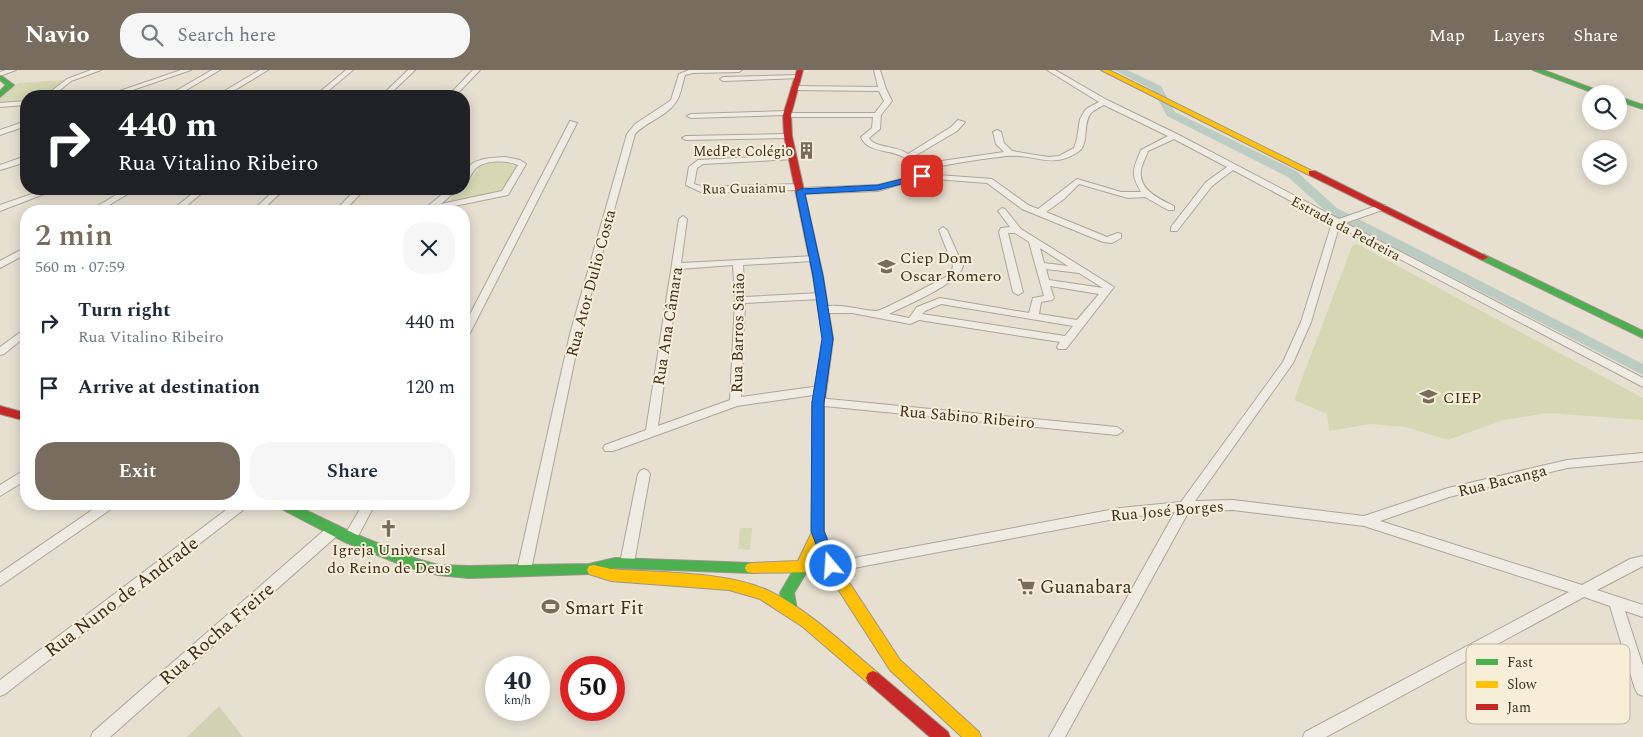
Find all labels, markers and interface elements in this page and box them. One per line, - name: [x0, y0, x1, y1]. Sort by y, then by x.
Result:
- search box: [120, 13, 470, 58]
- text: Navio: [25, 17, 90, 53]
- icon: search: [138, 21, 166, 49]
- text: Search here: [178, 21, 276, 50]
- text: Map: [1429, 22, 1465, 49]
- text: Layers: [1493, 22, 1545, 49]
- text: Share: [1573, 22, 1618, 49]
- map controls: [1582, 85, 1627, 185]
- button: search: [1582, 85, 1627, 130]
- text: 440 m: [118, 99, 217, 152]
- icon: right: [35, 110, 100, 175]
- button: layers: [1582, 140, 1627, 185]
- place label: MedPet Colégio: [693, 141, 793, 162]
- building icon: MedPet Colégio: [797, 141, 817, 161]
- text: Rua Vitalino Ribeiro: [118, 147, 318, 180]
- pin: [901, 155, 943, 197]
- icon: arrive: [908, 162, 936, 190]
- street label: Rua Guaiamu: [702, 177, 786, 200]
- street label: Estrada da Pedreira: [1287, 191, 1404, 266]
- street label: Rua Ator Dulio Costa: [560, 207, 622, 360]
- text: 2 min: [35, 213, 113, 259]
- button: close: [403, 222, 455, 274]
- place label: Ciep Dom Oscar Romero: [900, 246, 1001, 288]
- text: 560 m · 07:59: [35, 255, 125, 279]
- school or university icon: Ciep Dom Oscar Romero: [876, 256, 896, 276]
- street label: Rua Ana Câmara: [647, 265, 689, 387]
- street label: Rua Barros Saião: [725, 273, 751, 393]
- text: Turn right: [78, 296, 171, 325]
- text: 440 m: [405, 308, 455, 337]
- icon: right: [35, 309, 63, 337]
- text: Rua Vitalino Ribeiro: [78, 325, 224, 349]
- text: Arrive at destination: [78, 373, 260, 402]
- text: 120 m: [405, 373, 455, 402]
- icon: arrive: [35, 374, 63, 402]
- place label: CIEP: [1443, 386, 1482, 410]
- school or university icon: CIEP: [1419, 387, 1439, 407]
- street label: Rua Sabino Ribeiro: [898, 399, 1036, 435]
- button: Exit: [35, 442, 240, 500]
- button: Share: [250, 442, 455, 500]
- street label: Rua Bacanga: [1455, 458, 1549, 504]
- street label: Rua José Borges: [1109, 494, 1225, 528]
- church icon: Igreja Universal do Reino de Deus: [379, 518, 399, 538]
- street label: Rua Nuno de Andrade: [39, 529, 205, 665]
- place label: Igreja Universal do Reino de Deus: [327, 538, 451, 580]
- position arrow: [804, 539, 856, 591]
- place label: Guanabara: [1040, 573, 1132, 602]
- street label: Rua Rocha Freire: [153, 576, 281, 693]
- supermarket icon: Guanabara: [1016, 576, 1036, 596]
- place label: Smart Fit: [565, 594, 644, 623]
- sports icon: Smart Fit: [541, 597, 561, 617]
- legend: [1466, 644, 1630, 724]
- text: Fast: [1507, 652, 1533, 673]
- speed limit sign: 50: [560, 656, 625, 721]
- text: 40: [503, 663, 532, 701]
- text: Slow: [1507, 674, 1537, 695]
- text: km/h: [504, 691, 531, 710]
- text: Jam: [1507, 697, 1531, 718]

